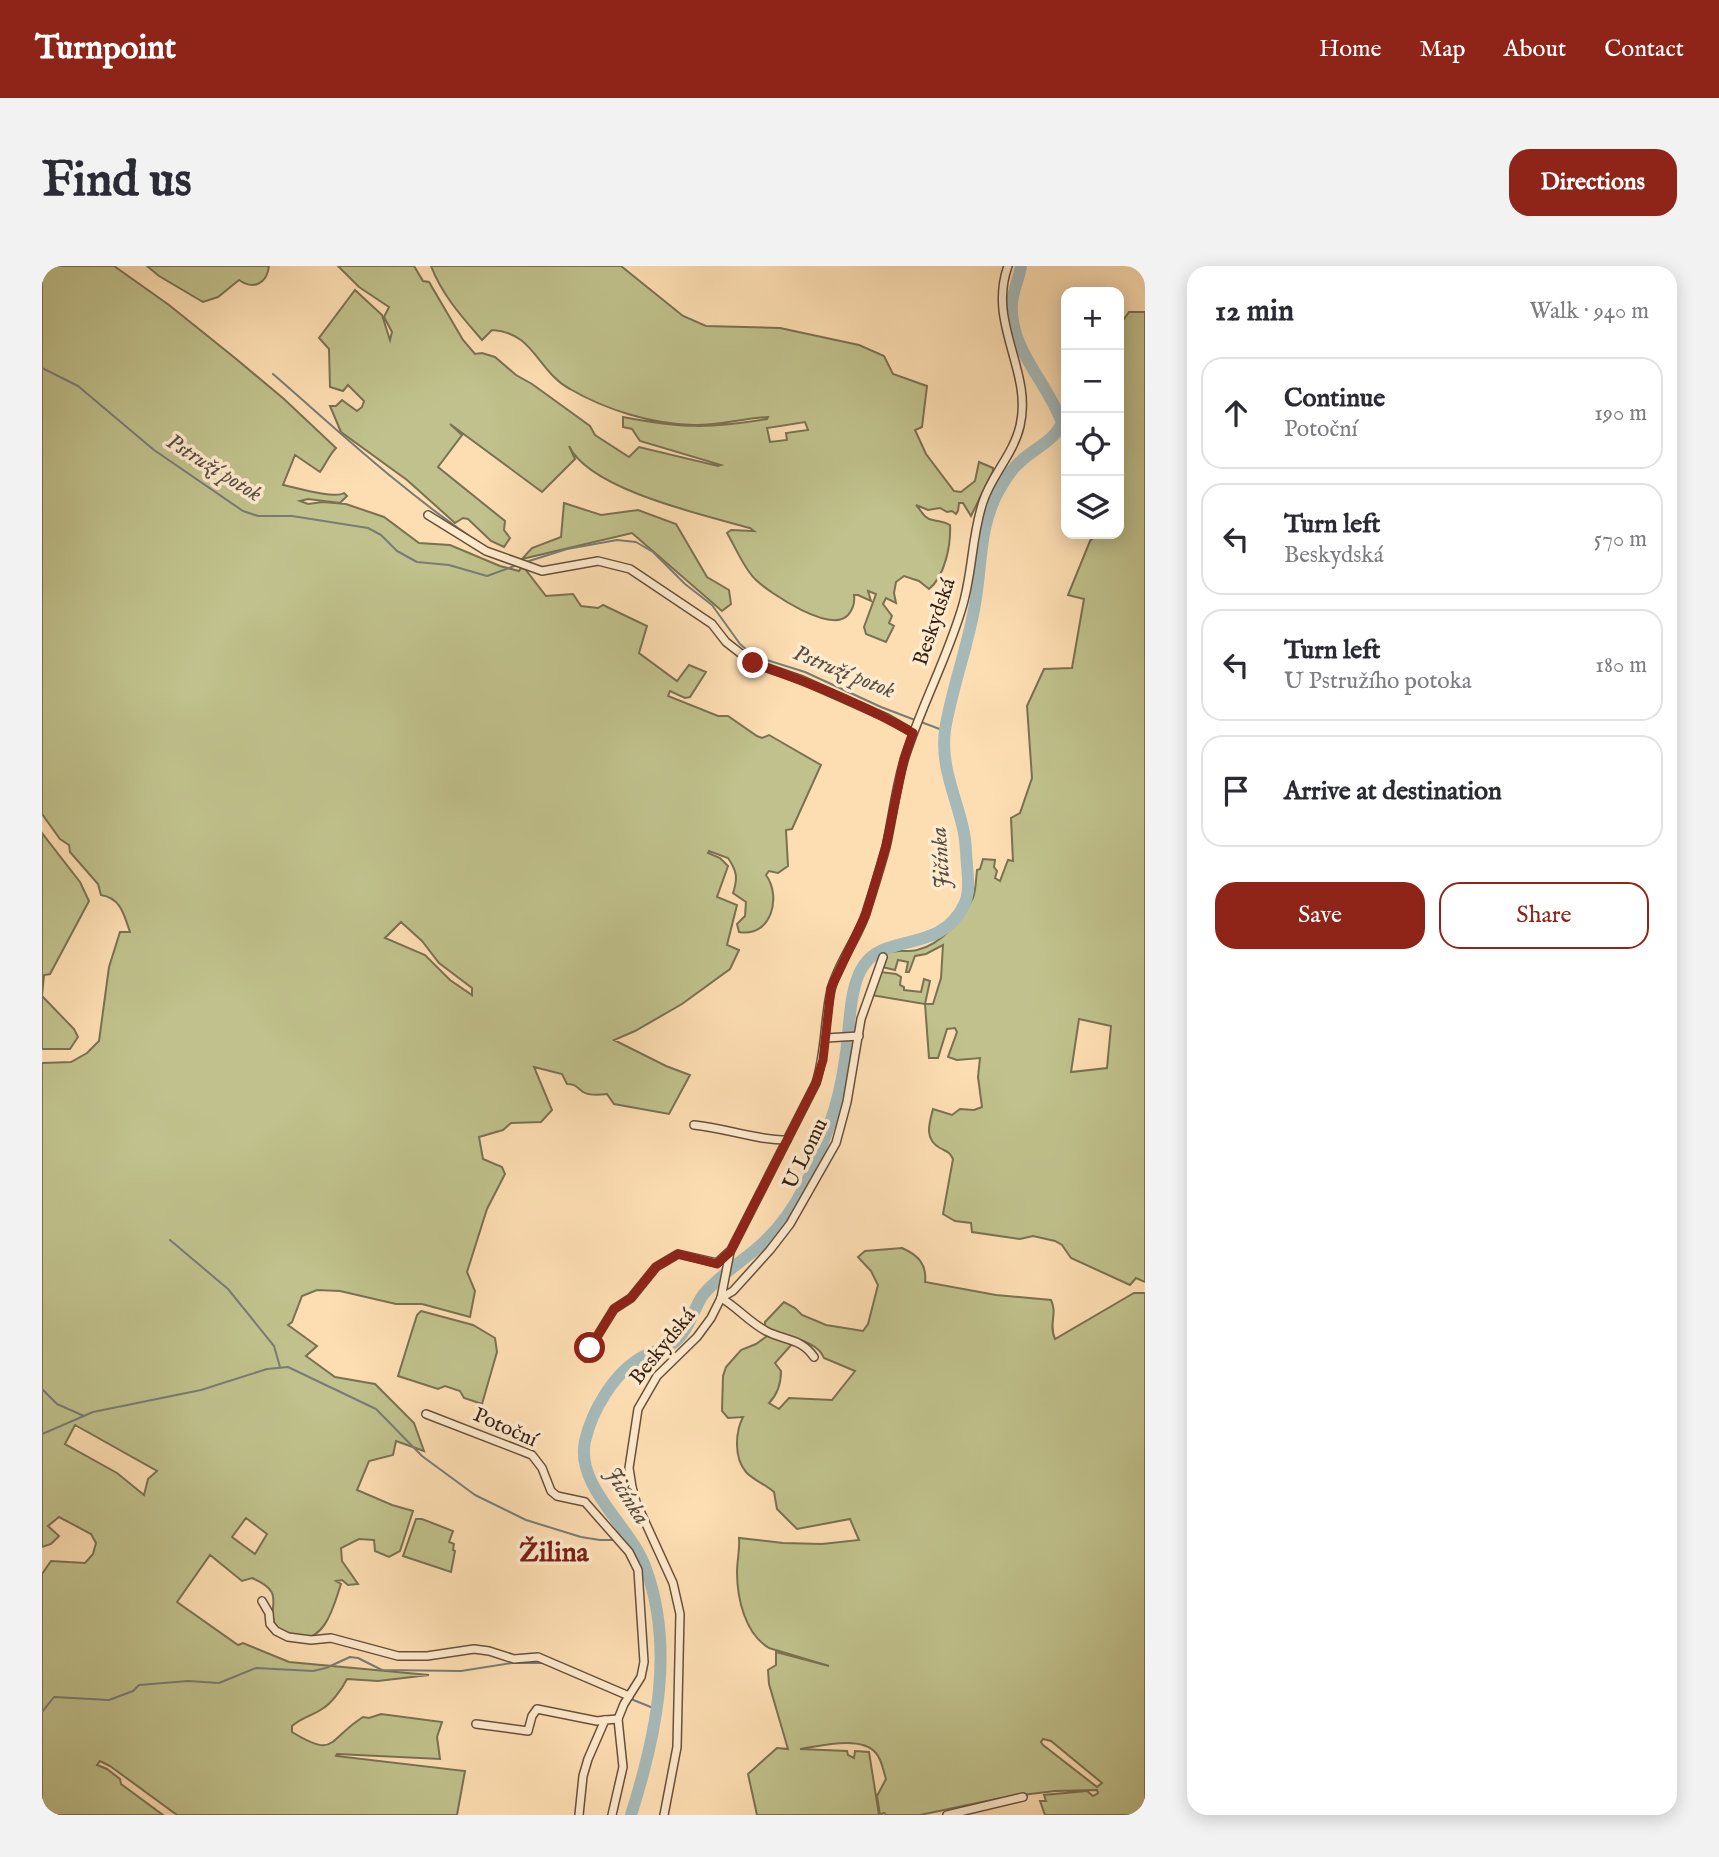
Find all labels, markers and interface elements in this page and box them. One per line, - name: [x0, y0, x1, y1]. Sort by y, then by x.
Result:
- text: Turnpoint: [35, 28, 176, 70]
- text: Home: [1319, 34, 1382, 65]
- text: Map: [1420, 34, 1466, 65]
- text: About: [1504, 34, 1566, 65]
- text: Contact: [1604, 34, 1684, 65]
- button: Directions: [1509, 149, 1677, 216]
- text: Find us: [42, 151, 192, 213]
- map controls: [1061, 287, 1124, 539]
- button: +: [1061, 287, 1124, 350]
- text: 12 min: [1215, 293, 1294, 331]
- text: Walk · 940 m: [1530, 297, 1649, 326]
- button: −: [1061, 350, 1124, 413]
- text: Continue: [1284, 382, 1385, 415]
- icon: ahead: [1217, 394, 1255, 432]
- text: 190 m: [1594, 399, 1647, 428]
- button: locate: [1061, 413, 1124, 476]
- text: Potoční: [1284, 415, 1358, 444]
- water label: Pstruží potok: [161, 427, 267, 509]
- button: layers: [1061, 476, 1124, 539]
- text: Turn left: [1284, 508, 1381, 541]
- icon: left: [1217, 520, 1255, 558]
- text: 570 m: [1594, 525, 1647, 554]
- text: Beskydská: [1284, 541, 1384, 570]
- street label: Beskydská: [907, 574, 963, 669]
- text: Turn left: [1284, 634, 1381, 667]
- water label: Pstruží potok: [789, 638, 899, 706]
- icon: left: [1217, 646, 1255, 684]
- route end: [737, 647, 768, 678]
- text: 180 m: [1595, 651, 1647, 680]
- text: U Pstružího potoka: [1284, 667, 1472, 696]
- icon: arrive: [1217, 772, 1255, 810]
- text: Arrive at destination: [1284, 775, 1502, 808]
- water label: Jičínka: [924, 826, 958, 890]
- button: Save: [1215, 882, 1425, 949]
- button: Share: [1439, 882, 1649, 949]
- street label: U Lomu: [777, 1114, 835, 1194]
- street label: Beskydská: [624, 1302, 703, 1391]
- route start: [574, 1332, 605, 1363]
- street label: Potoční: [469, 1402, 543, 1455]
- water label: Jičínka: [598, 1462, 656, 1530]
- district label: Žilina: [519, 1536, 590, 1571]

